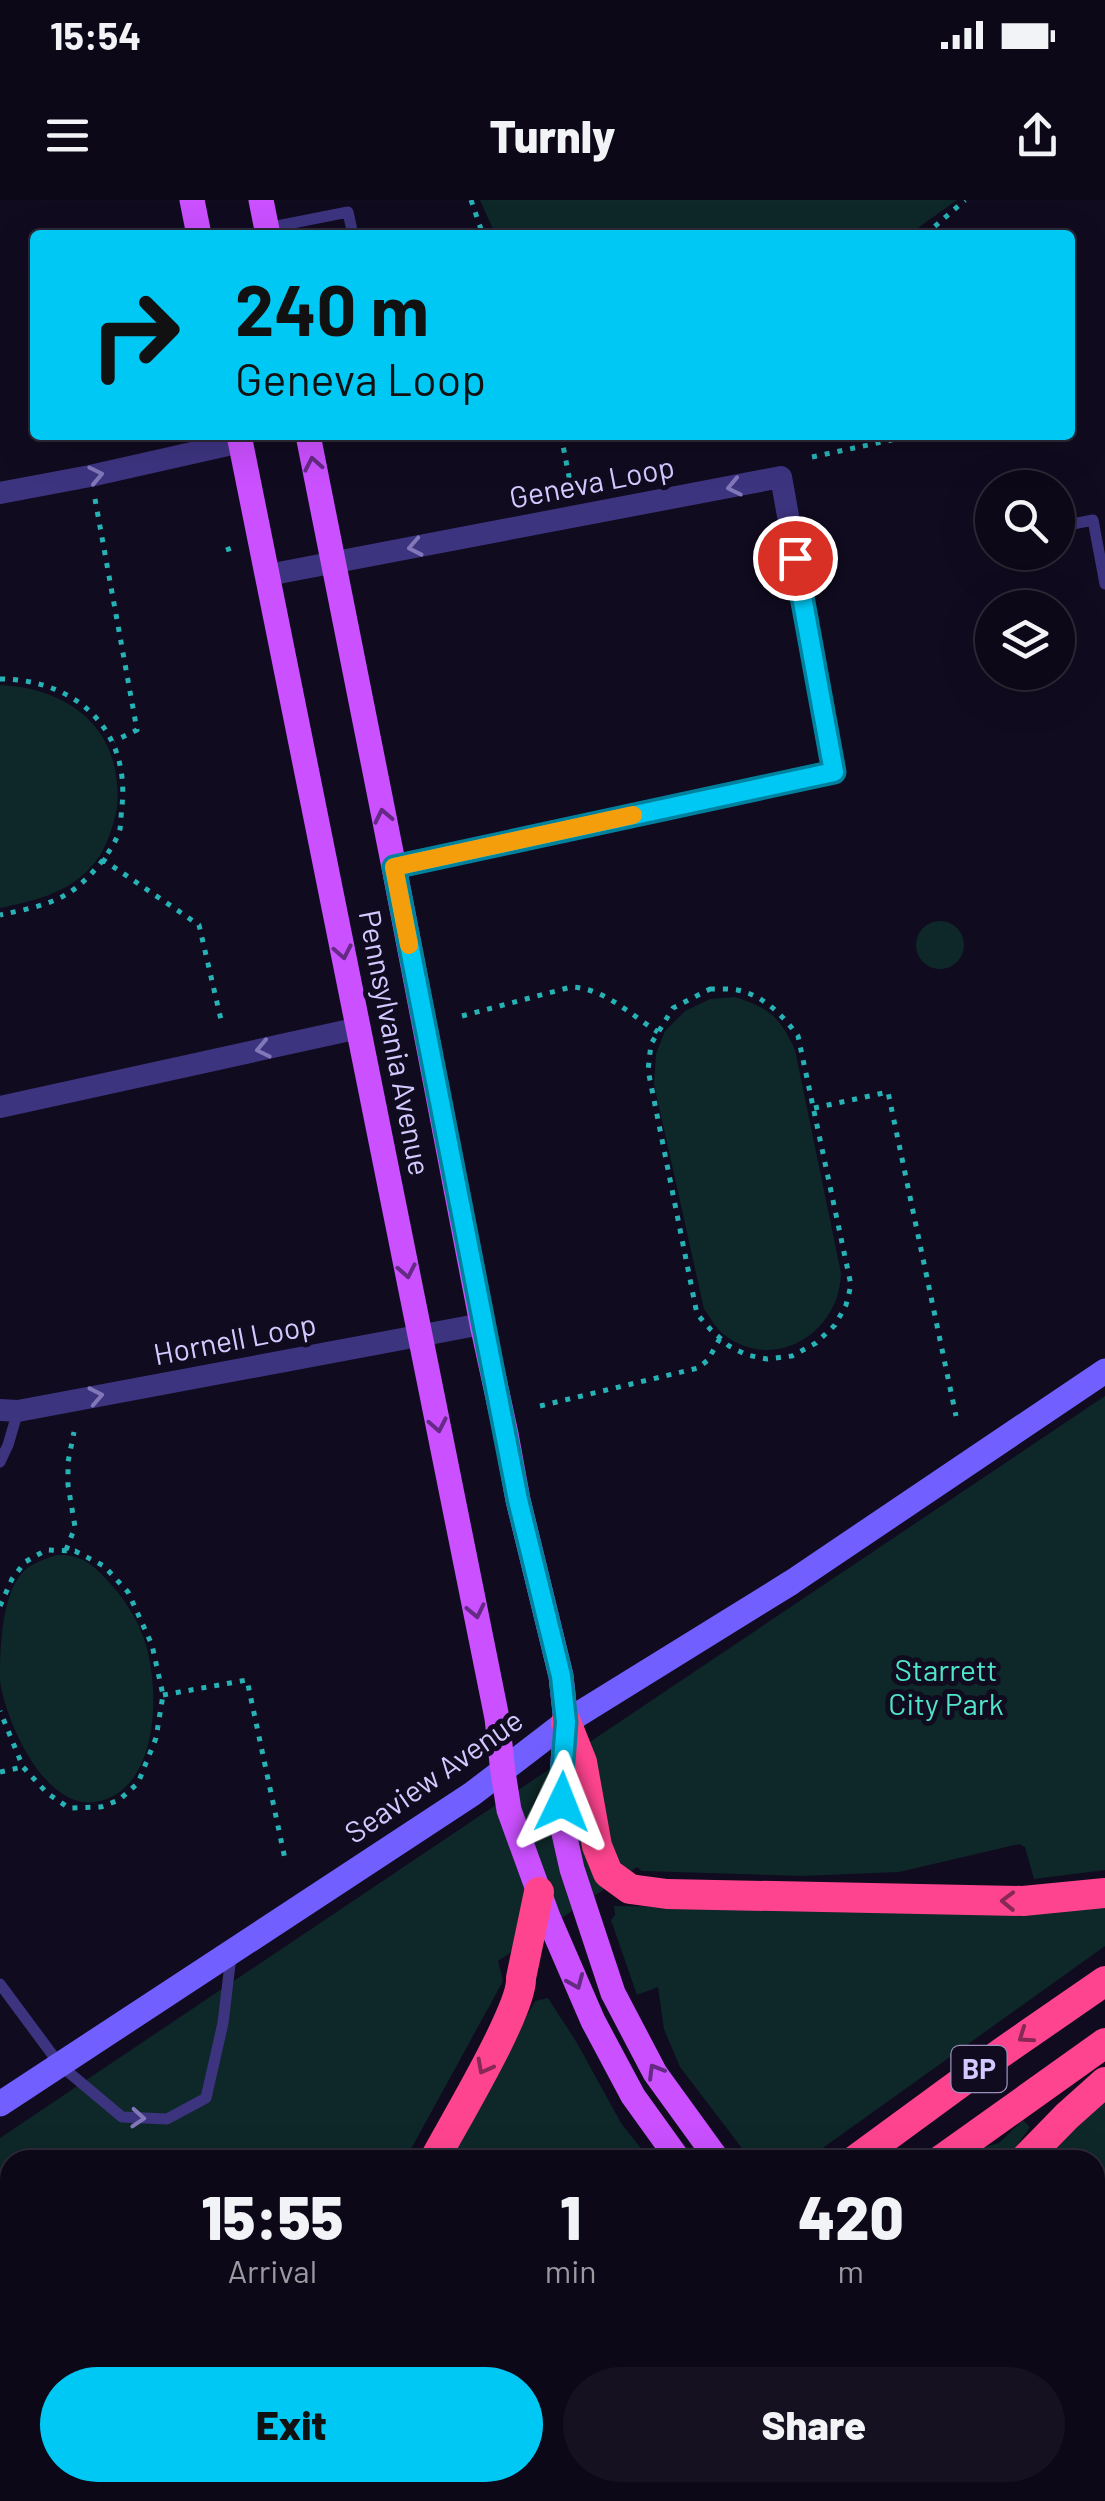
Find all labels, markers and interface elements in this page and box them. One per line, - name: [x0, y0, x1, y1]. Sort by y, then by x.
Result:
- text: 15:54: [50, 12, 141, 58]
- icon: menu: [40, 108, 95, 163]
- text: Turnly: [490, 108, 615, 162]
- icon: share: [1010, 108, 1065, 163]
- text: 240 m: [235, 266, 429, 350]
- icon: right: [70, 270, 200, 400]
- text: Geneva Loop: [235, 351, 486, 405]
- street label: Geneva Loop: [506, 447, 677, 515]
- one-way arrow: [304, 456, 325, 473]
- one-way arrow: [87, 465, 104, 486]
- map controls: [975, 470, 1075, 690]
- button: search: [975, 470, 1075, 570]
- one-way arrow: [726, 475, 743, 496]
- pin: [753, 516, 838, 601]
- icon: arrive: [768, 531, 823, 586]
- one-way arrow: [406, 536, 423, 557]
- button: layers: [975, 590, 1075, 690]
- one-way arrow: [374, 808, 395, 825]
- street label: Pennsylvania Avenue: [353, 907, 439, 1178]
- one-way arrow: [332, 943, 353, 960]
- one-way arrow: [255, 1038, 272, 1059]
- one-way arrow: [396, 1262, 417, 1279]
- street label: Hornell Loop: [150, 1305, 319, 1371]
- one-way arrow: [88, 1386, 104, 1407]
- one-way arrow: [427, 1416, 448, 1433]
- one-way arrow: [464, 1602, 485, 1619]
- park label: Starrett City Park: [888, 1651, 1004, 1721]
- street label: Seaview Avenue: [337, 1701, 529, 1850]
- position arrow: [510, 1750, 614, 1854]
- one-way arrow: [999, 1890, 1015, 1911]
- one-way arrow: [565, 1972, 585, 1990]
- one-way arrow: [1017, 2024, 1035, 2043]
- road number: BP: [952, 2046, 1006, 2092]
- one-way arrow: [477, 2056, 496, 2074]
- one-way arrow: [648, 2064, 667, 2082]
- one-way arrow: [131, 2107, 147, 2128]
- text: 15:55: [201, 2180, 343, 2252]
- text: 1: [560, 2180, 581, 2252]
- text: 420: [798, 2180, 904, 2252]
- text: Arrival: [228, 2251, 317, 2289]
- text: min: [545, 2251, 597, 2289]
- text: m: [838, 2251, 864, 2289]
- button: Exit: [40, 2367, 543, 2482]
- button: Share: [563, 2367, 1065, 2482]

